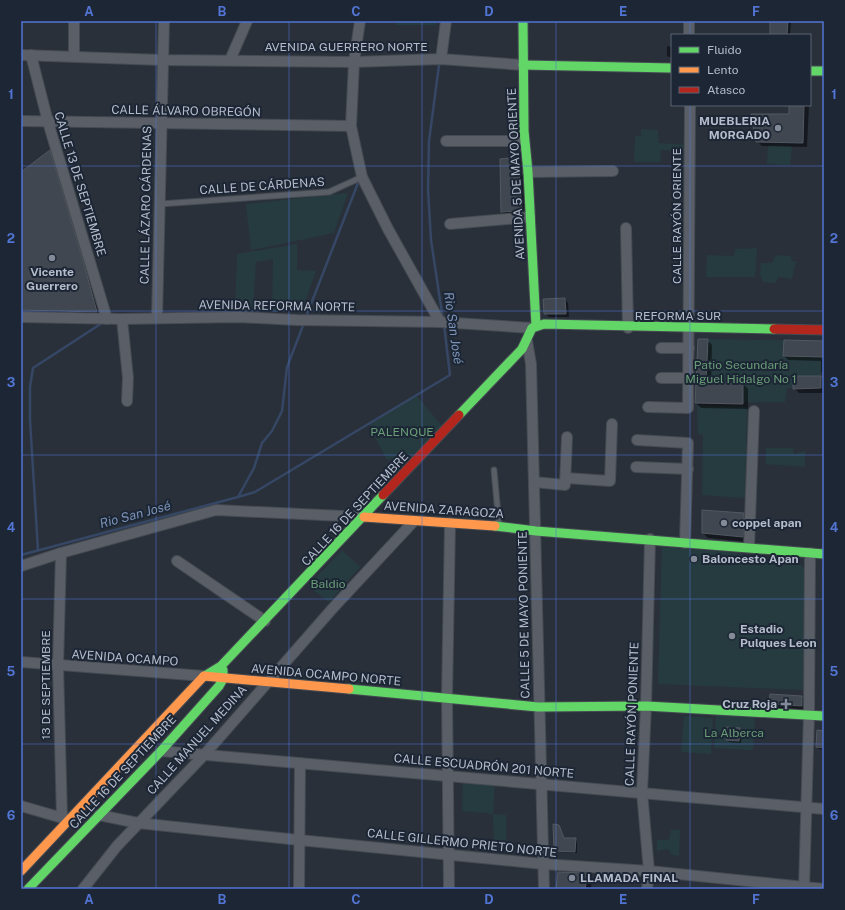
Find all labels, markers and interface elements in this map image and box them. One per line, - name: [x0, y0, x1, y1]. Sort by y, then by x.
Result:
- text: A: [84, 4, 94, 19]
- text: B: [218, 4, 227, 19]
- text: C: [351, 4, 361, 19]
- text: D: [484, 4, 494, 19]
- text: E: [619, 4, 627, 19]
- text: F: [752, 4, 760, 19]
- legend: [671, 34, 811, 106]
- street label: AVENIDA GUERRERO NORTE: [264, 40, 428, 54]
- text: Fluido: [707, 43, 742, 57]
- text: Lento: [707, 63, 739, 77]
- text: Atasco: [707, 83, 746, 97]
- text: 1: [8, 87, 14, 102]
- text: 1: [831, 87, 837, 102]
- street label: AVENIDA 5 DE MAYO ORIENTE: [505, 88, 527, 260]
- street label: CALLE ÁLVARO OBREGÓN: [111, 103, 261, 119]
- street label: CALLE 13 DE SEPTIEMBRE: [51, 110, 109, 258]
- place label: MUEBLERIA M0RGAD0: [699, 114, 770, 142]
- marker: MUEBLERIA M0RGAD0: [773, 123, 783, 133]
- street label: CALLE LÁZARO CÁRDENAS: [138, 126, 154, 284]
- street label: CALLE RAYÓN ORIENTE: [670, 148, 684, 284]
- street label: CALLE DE CÁRDENAS: [199, 175, 325, 197]
- text: 2: [7, 231, 15, 246]
- text: 2: [830, 231, 838, 246]
- marker: Vicente Guerrero: [47, 253, 57, 263]
- place label: Vicente Guerrero: [26, 265, 78, 293]
- water label: Rio San José: [441, 291, 466, 365]
- street label: AVENIDA REFORMA NORTE: [198, 298, 356, 314]
- street label: REFORMA SUR: [635, 309, 721, 323]
- park label: Patio Secundaría Miguel Hidalgo No 1: [685, 358, 797, 386]
- text: 3: [7, 375, 16, 390]
- text: 3: [830, 375, 839, 390]
- park label: PALENQUE: [370, 425, 434, 439]
- street label: CALLE 16 DE SEPTIEMBRE: [299, 449, 411, 569]
- water label: Rio San José: [98, 498, 172, 531]
- street label: AVENIDA ZARAGOZA: [383, 499, 505, 521]
- place label: coppel apan: [732, 516, 802, 530]
- marker: coppel apan: [719, 518, 729, 528]
- text: 4: [7, 520, 16, 535]
- text: 4: [830, 520, 839, 535]
- street label: CALLE 5 DE MAYO PONIENTE: [516, 531, 532, 699]
- place label: Baloncesto Apan: [702, 552, 799, 566]
- marker: Baloncesto Apan: [689, 554, 699, 564]
- park label: Baldio: [310, 577, 346, 591]
- place label: Estadio Pulques Leon: [740, 622, 817, 650]
- street label: 13 DE SEPTIEMBRE: [39, 630, 53, 740]
- marker: Estadio Pulques Leon: [727, 631, 737, 641]
- street label: CALLE RAYÓN PONIENTE: [622, 642, 642, 786]
- street label: AVENIDA OCAMPO: [71, 647, 179, 669]
- street label: AVENIDA OCAMPO NORTE: [250, 661, 402, 689]
- text: 5: [7, 664, 16, 679]
- text: 5: [830, 664, 839, 679]
- street label: CALLE MANUEL MEDINA: [144, 682, 250, 798]
- place label: Cruz Roja: [722, 697, 777, 711]
- marker: Cruz Roja: [780, 698, 792, 710]
- street label: CALLE 16 DE SEPTIEMBRE: [67, 712, 179, 832]
- park label: La Alberca: [704, 726, 764, 740]
- street label: CALLE ESCUADRÓN 201 NORTE: [393, 751, 575, 781]
- text: 6: [7, 808, 16, 823]
- text: 6: [830, 808, 839, 823]
- street label: CALLE GILLERMO PRIETO NORTE: [366, 826, 558, 860]
- place label: LLAMADA FINAL: [580, 871, 678, 885]
- marker: LLAMADA FINAL: [567, 873, 577, 883]
- text: A: [84, 892, 94, 907]
- text: B: [218, 892, 227, 907]
- text: C: [351, 892, 361, 907]
- text: D: [484, 892, 494, 907]
- text: E: [619, 892, 627, 907]
- text: F: [752, 892, 760, 907]

